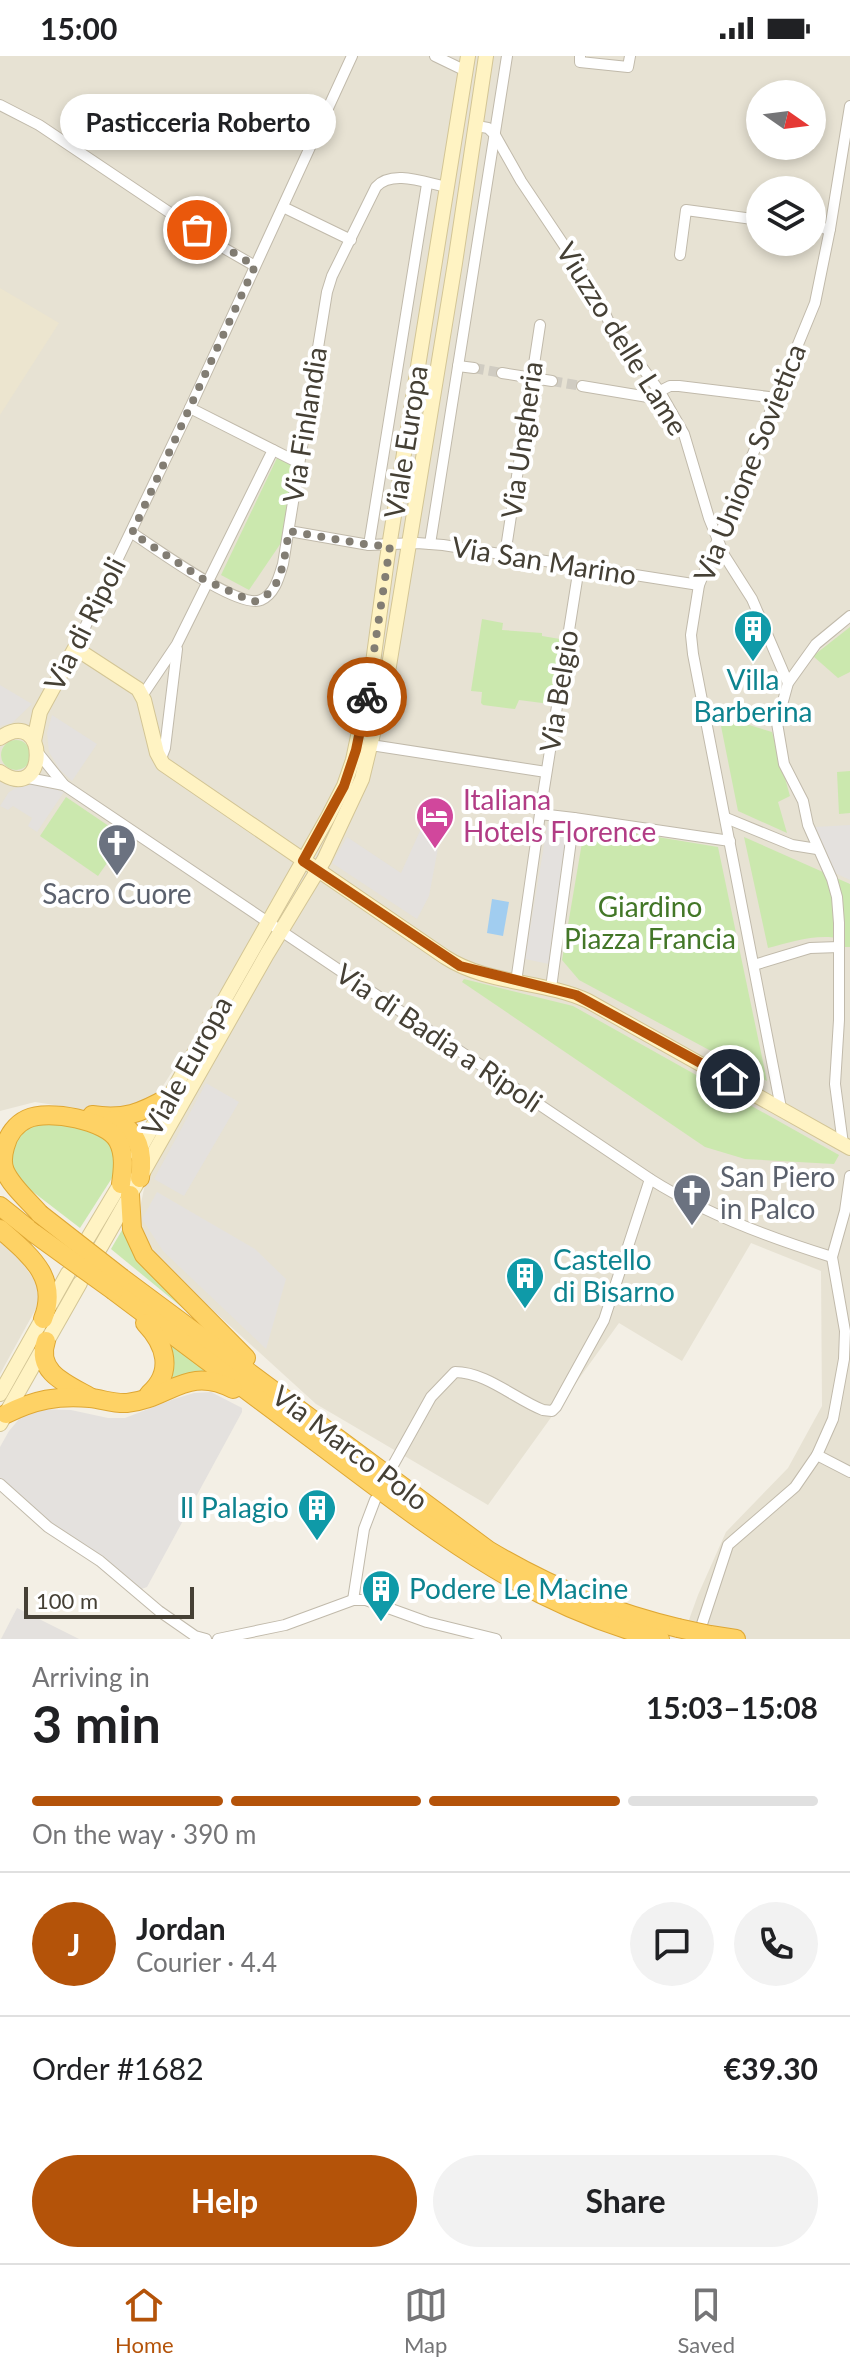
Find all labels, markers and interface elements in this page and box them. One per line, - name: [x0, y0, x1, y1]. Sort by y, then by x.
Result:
- text: 15:00: [40, 10, 117, 46]
- north arrow: [746, 80, 826, 160]
- map controls: [746, 80, 826, 256]
- callout: Pasticceria Roberto: [59, 94, 335, 150]
- text: Pasticceria Roberto: [86, 106, 310, 138]
- button: layers: [746, 176, 826, 256]
- pin: [163, 196, 231, 264]
- icon: bag: [175, 208, 219, 252]
- street label: Viuzzo delle Lame: [550, 236, 696, 441]
- street label: Via Unione Sovietica: [686, 339, 812, 587]
- street label: Via Finlandia: [275, 344, 333, 505]
- street label: Via Ungheria: [493, 359, 549, 521]
- street label: Viale Europa: [376, 363, 434, 521]
- street label: Via San Marino: [449, 529, 639, 591]
- street label: Via di Ripoli: [36, 551, 132, 696]
- building icon: Villa Barberina: [732, 608, 774, 663]
- street label: Via Belgio: [532, 627, 584, 754]
- courier: [327, 657, 407, 737]
- place label: Villa Barberina: [694, 662, 812, 728]
- icon: bike: [345, 675, 389, 719]
- place label: Italiana Hotels Florence: [463, 782, 656, 848]
- hotel icon: Italiana Hotels Florence: [414, 795, 456, 850]
- church icon: Sacro Cuore: [96, 822, 138, 877]
- place label: Sacro Cuore: [42, 876, 192, 910]
- park label: Giardino Piazza Francia: [564, 889, 736, 955]
- street label: Via di Badia a Ripoli: [330, 956, 549, 1119]
- street label: Viale Europa: [134, 990, 238, 1141]
- pin: [696, 1045, 764, 1113]
- icon: home: [708, 1057, 752, 1101]
- place label: San Piero in Palco: [720, 1159, 835, 1225]
- church icon: San Piero in Palco: [671, 1172, 713, 1227]
- place label: Castello di Bisarno: [553, 1242, 675, 1308]
- building icon: Castello di Bisarno: [504, 1255, 546, 1310]
- street label: Via Marco Polo: [266, 1378, 435, 1517]
- building icon: Il Palagio: [296, 1487, 338, 1542]
- place label: Il Palagio: [180, 1490, 289, 1524]
- building icon: Podere Le Macine: [360, 1568, 402, 1623]
- place label: Podere Le Macine: [409, 1571, 628, 1605]
- scale bar: [24, 1583, 194, 1619]
- text: 100 m: [36, 1587, 98, 1614]
- text: Arriving in: [32, 1661, 150, 1693]
- text: 15:03–15:08: [646, 1689, 818, 1725]
- text: 3 min: [32, 1692, 161, 1754]
- text: On the way · 390 m: [32, 1818, 256, 1850]
- button: chat: [630, 1902, 714, 1986]
- button: phone: [734, 1902, 818, 1986]
- text: Jordan: [136, 1910, 226, 1946]
- text: J: [68, 1926, 80, 1962]
- text: Courier · 4.4: [136, 1946, 277, 1978]
- text: Order #1682: [32, 2050, 204, 2086]
- text: €39.30: [724, 2050, 818, 2086]
- button: Help: [32, 2155, 417, 2247]
- button: Share: [433, 2155, 818, 2247]
- tab: Home: [115, 2283, 174, 2358]
- tab: Map: [404, 2283, 448, 2358]
- tab: Saved: [678, 2283, 735, 2358]

